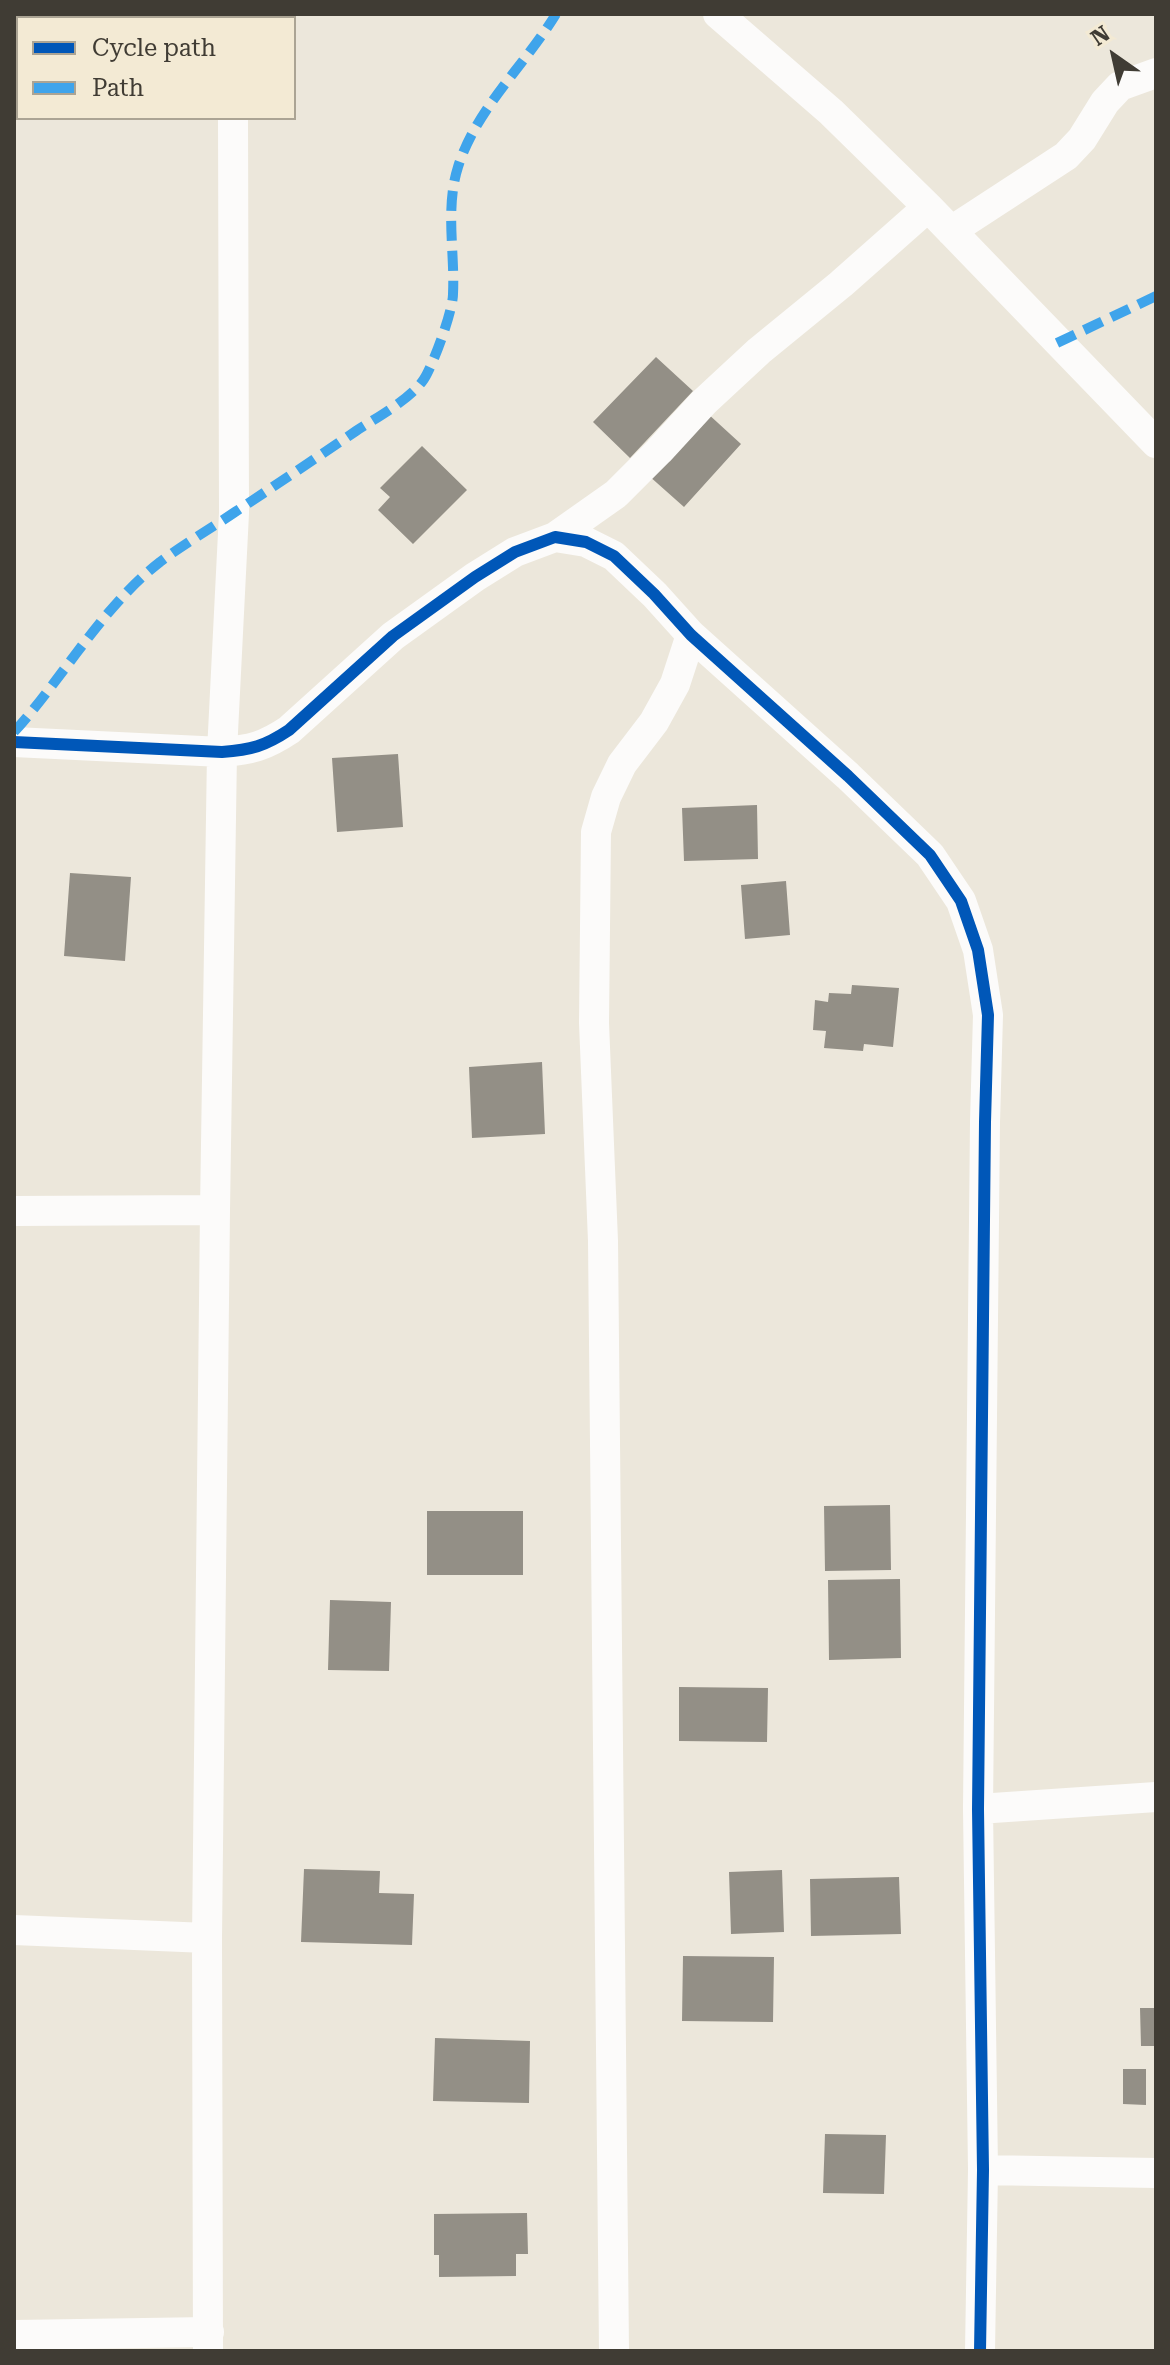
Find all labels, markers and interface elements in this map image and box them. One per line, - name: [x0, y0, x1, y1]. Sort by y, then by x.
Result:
- legend: [16, 16, 296, 120]
- north arrow: [1074, 16, 1154, 96]
- text: N: [1086, 21, 1114, 51]
- text: Cycle path: [92, 34, 216, 62]
- text: Path: [92, 74, 144, 102]

